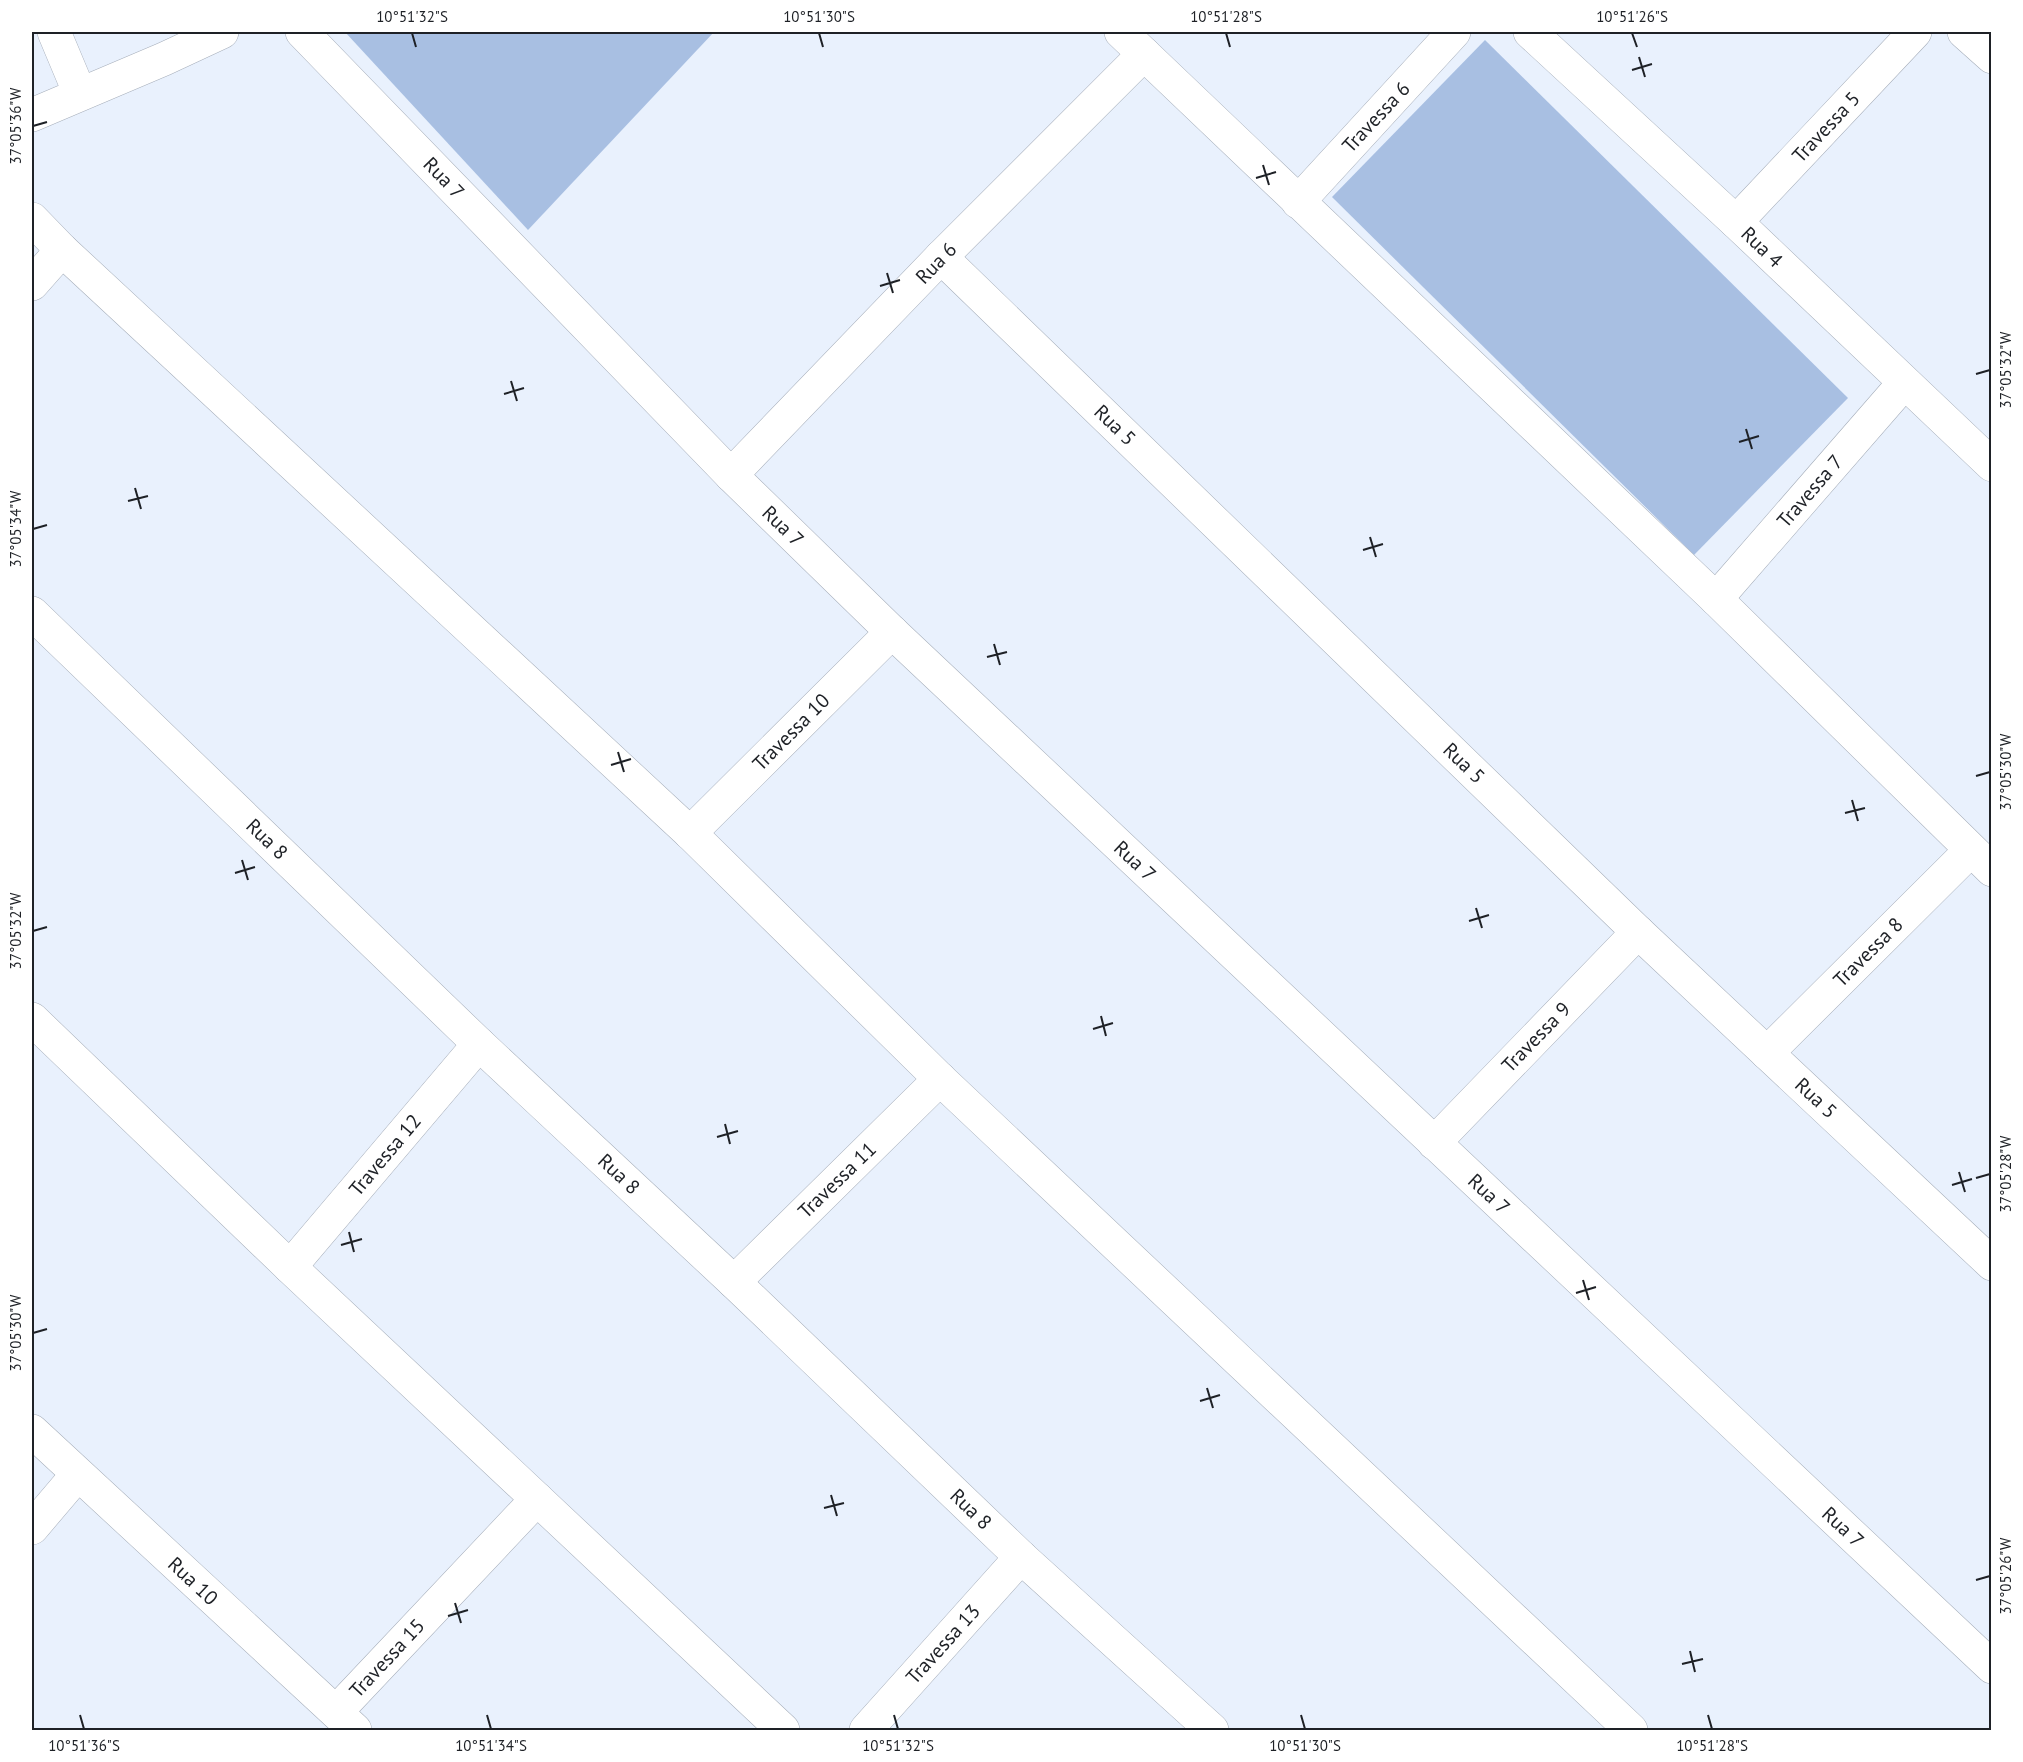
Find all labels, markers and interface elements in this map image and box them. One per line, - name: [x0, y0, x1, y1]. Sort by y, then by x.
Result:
- text: 10°51'32"S: [376, 7, 448, 26]
- text: 10°51'30"S: [783, 7, 855, 26]
- text: 10°51'28"S: [1190, 7, 1262, 26]
- text: 10°51'26"S: [1596, 7, 1668, 26]
- street label: Travessa 6: [1336, 76, 1416, 158]
- street label: Travessa 5: [1786, 86, 1866, 168]
- text: 37°05'36"W: [6, 87, 25, 164]
- street label: Rua 7: [418, 151, 470, 205]
- street label: Rua 4: [1735, 221, 1789, 273]
- street label: Rua 6: [910, 236, 962, 290]
- text: 37°05'32"W: [1996, 331, 2015, 408]
- street label: Rua 5: [1088, 399, 1142, 451]
- street label: Travessa 7: [1771, 449, 1849, 533]
- text: 37°05'34"W: [6, 490, 25, 567]
- street label: Rua 7: [756, 500, 810, 552]
- street label: Travessa 10: [747, 688, 835, 776]
- text: 37°05'30"W: [1996, 733, 2015, 810]
- street label: Rua 5: [1437, 737, 1491, 789]
- street label: Rua 8: [240, 813, 294, 865]
- street label: Rua 7: [1108, 835, 1162, 887]
- text: 37°05'32"W: [6, 892, 25, 969]
- street label: Travessa 8: [1828, 912, 1908, 992]
- street label: Travessa 9: [1496, 996, 1576, 1078]
- street label: Rua 5: [1789, 1072, 1843, 1124]
- street label: Travessa 12: [343, 1109, 427, 1201]
- text: 37°05'28"W: [1996, 1135, 2015, 1212]
- street label: Travessa 11: [792, 1136, 882, 1224]
- street label: Rua 8: [592, 1148, 646, 1200]
- street label: Rua 7: [1462, 1168, 1516, 1220]
- text: 37°05'30"W: [6, 1294, 25, 1371]
- street label: Rua 8: [944, 1483, 998, 1535]
- street label: Rua 7: [1816, 1501, 1870, 1553]
- text: 37°05'26"W: [1996, 1537, 2015, 1614]
- street label: Rua 10: [162, 1551, 224, 1611]
- street label: Travessa 13: [900, 1598, 986, 1690]
- street label: Travessa 15: [344, 1613, 430, 1703]
- text: 10°51'36"S: [48, 1736, 120, 1755]
- text: 10°51'34"S: [455, 1736, 527, 1755]
- text: 10°51'32"S: [862, 1736, 934, 1755]
- text: 10°51'30"S: [1269, 1736, 1341, 1755]
- text: 10°51'28"S: [1676, 1736, 1748, 1755]

